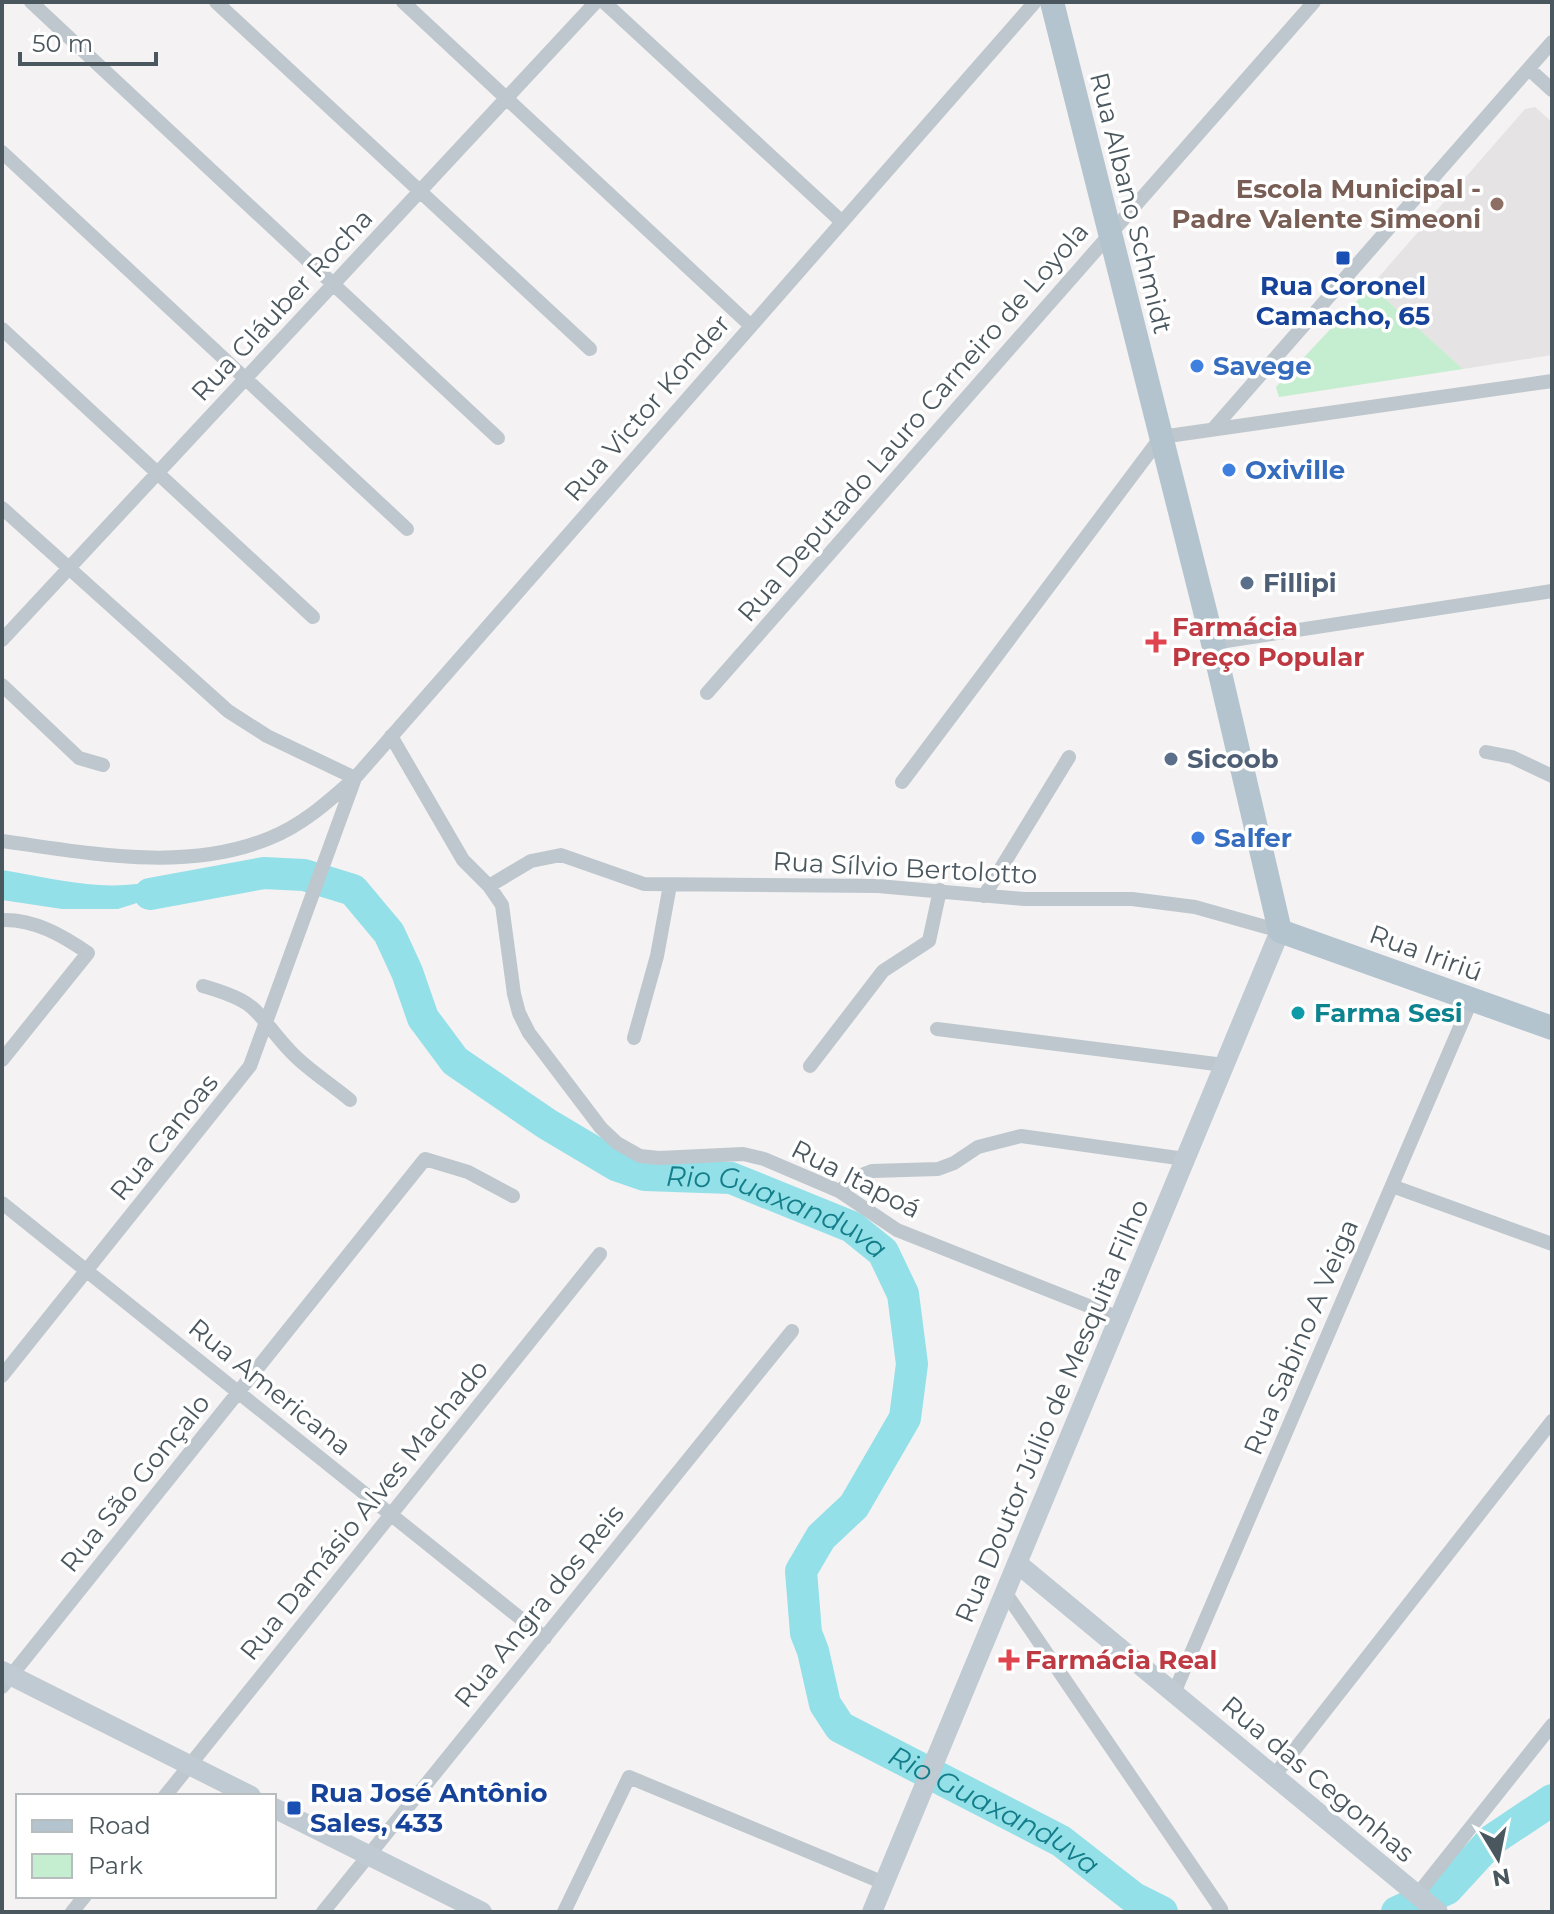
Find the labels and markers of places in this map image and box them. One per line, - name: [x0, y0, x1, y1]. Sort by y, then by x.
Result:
- place label: Escola Municipal - Padre Valente Simeoni: [1172, 173, 1481, 235]
- marker: Escola Municipal - Padre Valente Simeoni: [1488, 195, 1506, 213]
- marker: Rua Coronel Camacho, 65: [1334, 249, 1352, 267]
- place label: Rua Coronel Camacho, 65: [1256, 270, 1430, 332]
- place label: Savege: [1213, 350, 1312, 382]
- marker: Savege: [1188, 357, 1206, 375]
- place label: Oxiville: [1245, 454, 1345, 486]
- marker: Oxiville: [1220, 461, 1238, 479]
- place label: Fillipi: [1263, 567, 1337, 599]
- marker: Fillipi: [1238, 574, 1256, 592]
- place label: Farmácia Preço Popular: [1172, 611, 1364, 673]
- marker: Farmácia Preço Popular: [1147, 633, 1165, 651]
- place label: Sicoob: [1187, 743, 1279, 775]
- marker: Sicoob: [1162, 750, 1180, 768]
- place label: Salfer: [1214, 822, 1292, 854]
- marker: Salfer: [1189, 829, 1207, 847]
- place label: Farma Sesi: [1314, 997, 1463, 1029]
- marker: Farma Sesi: [1289, 1004, 1307, 1022]
- place label: Farmácia Real: [1025, 1644, 1217, 1676]
- marker: Farmácia Real: [1000, 1651, 1018, 1669]
- place label: Rua José Antônio Sales, 433: [310, 1777, 548, 1839]
- marker: Rua José Antônio Sales, 433: [285, 1799, 303, 1817]

